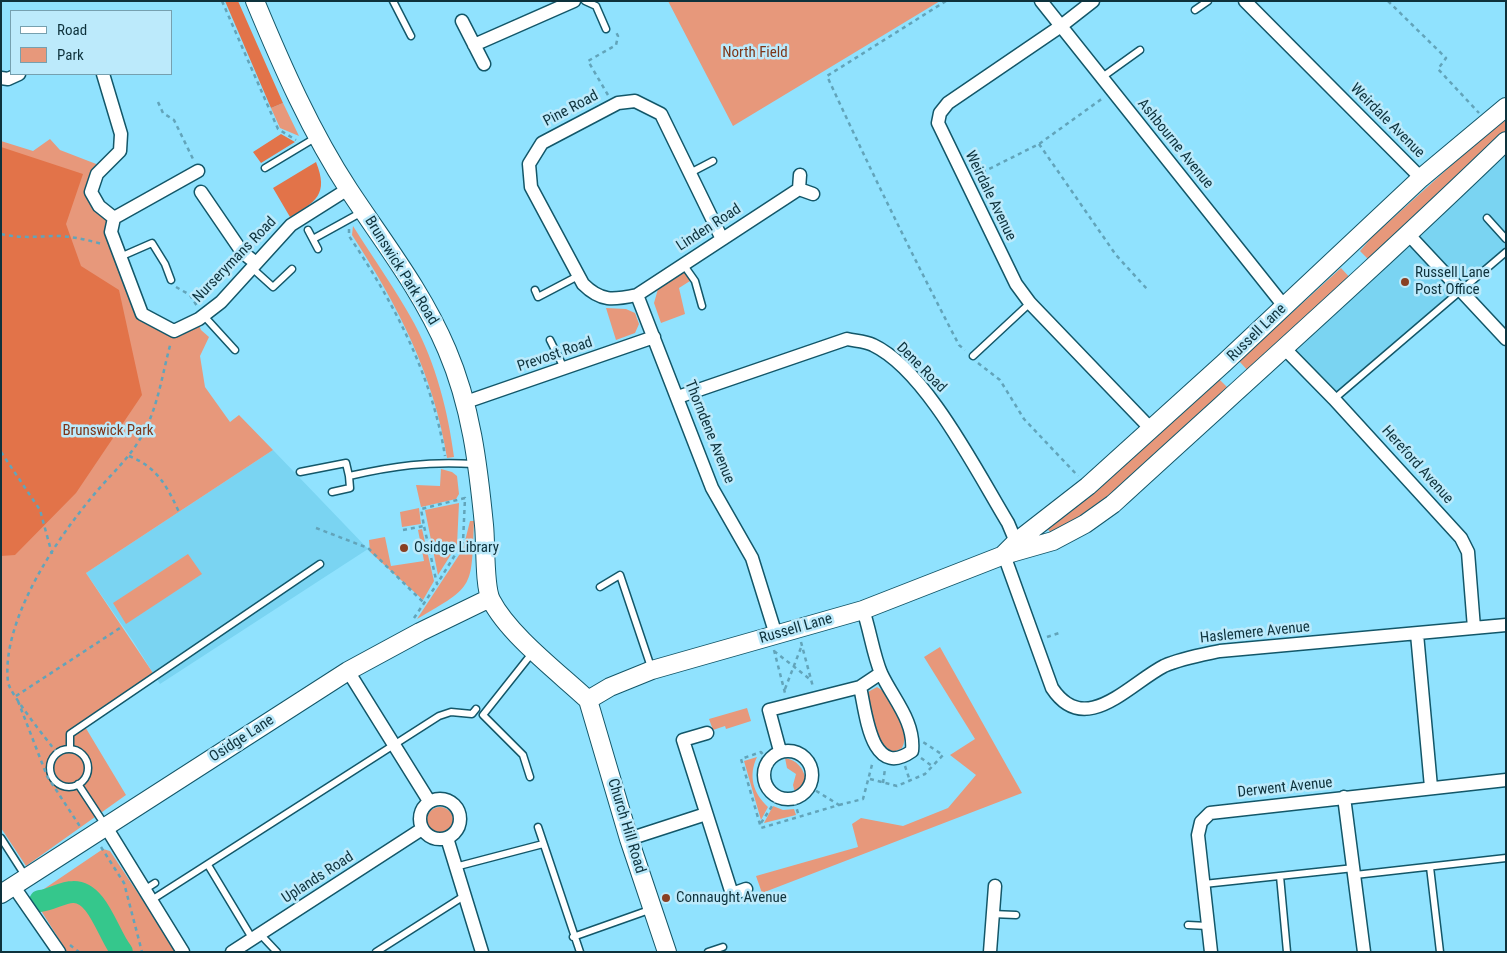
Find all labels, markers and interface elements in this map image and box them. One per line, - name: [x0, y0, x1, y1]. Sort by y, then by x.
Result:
- legend: [10, 10, 172, 75]
- text: Road: [57, 21, 87, 39]
- park label: North Field: [722, 44, 788, 62]
- text: Park: [57, 46, 84, 64]
- street label: Weirdale Avenue: [1346, 80, 1428, 162]
- street label: Pine Road: [540, 87, 602, 131]
- street label: Ashbourne Avenue: [1133, 95, 1217, 193]
- street label: Weirdale Avenue: [960, 148, 1020, 244]
- street label: Linden Road: [673, 201, 745, 255]
- street label: Nurserymans Road: [190, 213, 280, 307]
- street label: Brunswick Park Road: [360, 213, 442, 329]
- place label: Russell Lane Post Office: [1415, 264, 1490, 299]
- marker: Russell Lane Post Office: [1399, 276, 1411, 288]
- street label: Russell Lane: [1224, 301, 1290, 365]
- street label: Prevost Road: [515, 334, 595, 376]
- street label: Dene Road: [892, 339, 950, 397]
- street label: Thorndene Avenue: [680, 378, 738, 486]
- park label: Brunswick Park: [62, 422, 154, 440]
- street label: Hereford Avenue: [1377, 422, 1457, 508]
- place label: Osidge Library: [414, 539, 499, 557]
- marker: Osidge Library: [398, 542, 410, 554]
- street label: Russell Lane: [758, 610, 834, 648]
- street label: Haslemere Avenue: [1199, 618, 1311, 648]
- street label: Osidge Lane: [206, 712, 278, 766]
- street label: Derwent Avenue: [1237, 774, 1333, 802]
- street label: Church Hill Road: [603, 776, 649, 876]
- street label: Uplands Road: [279, 848, 357, 908]
- place label: Connaught Avenue: [676, 889, 787, 907]
- marker: Connaught Avenue: [660, 892, 672, 904]

